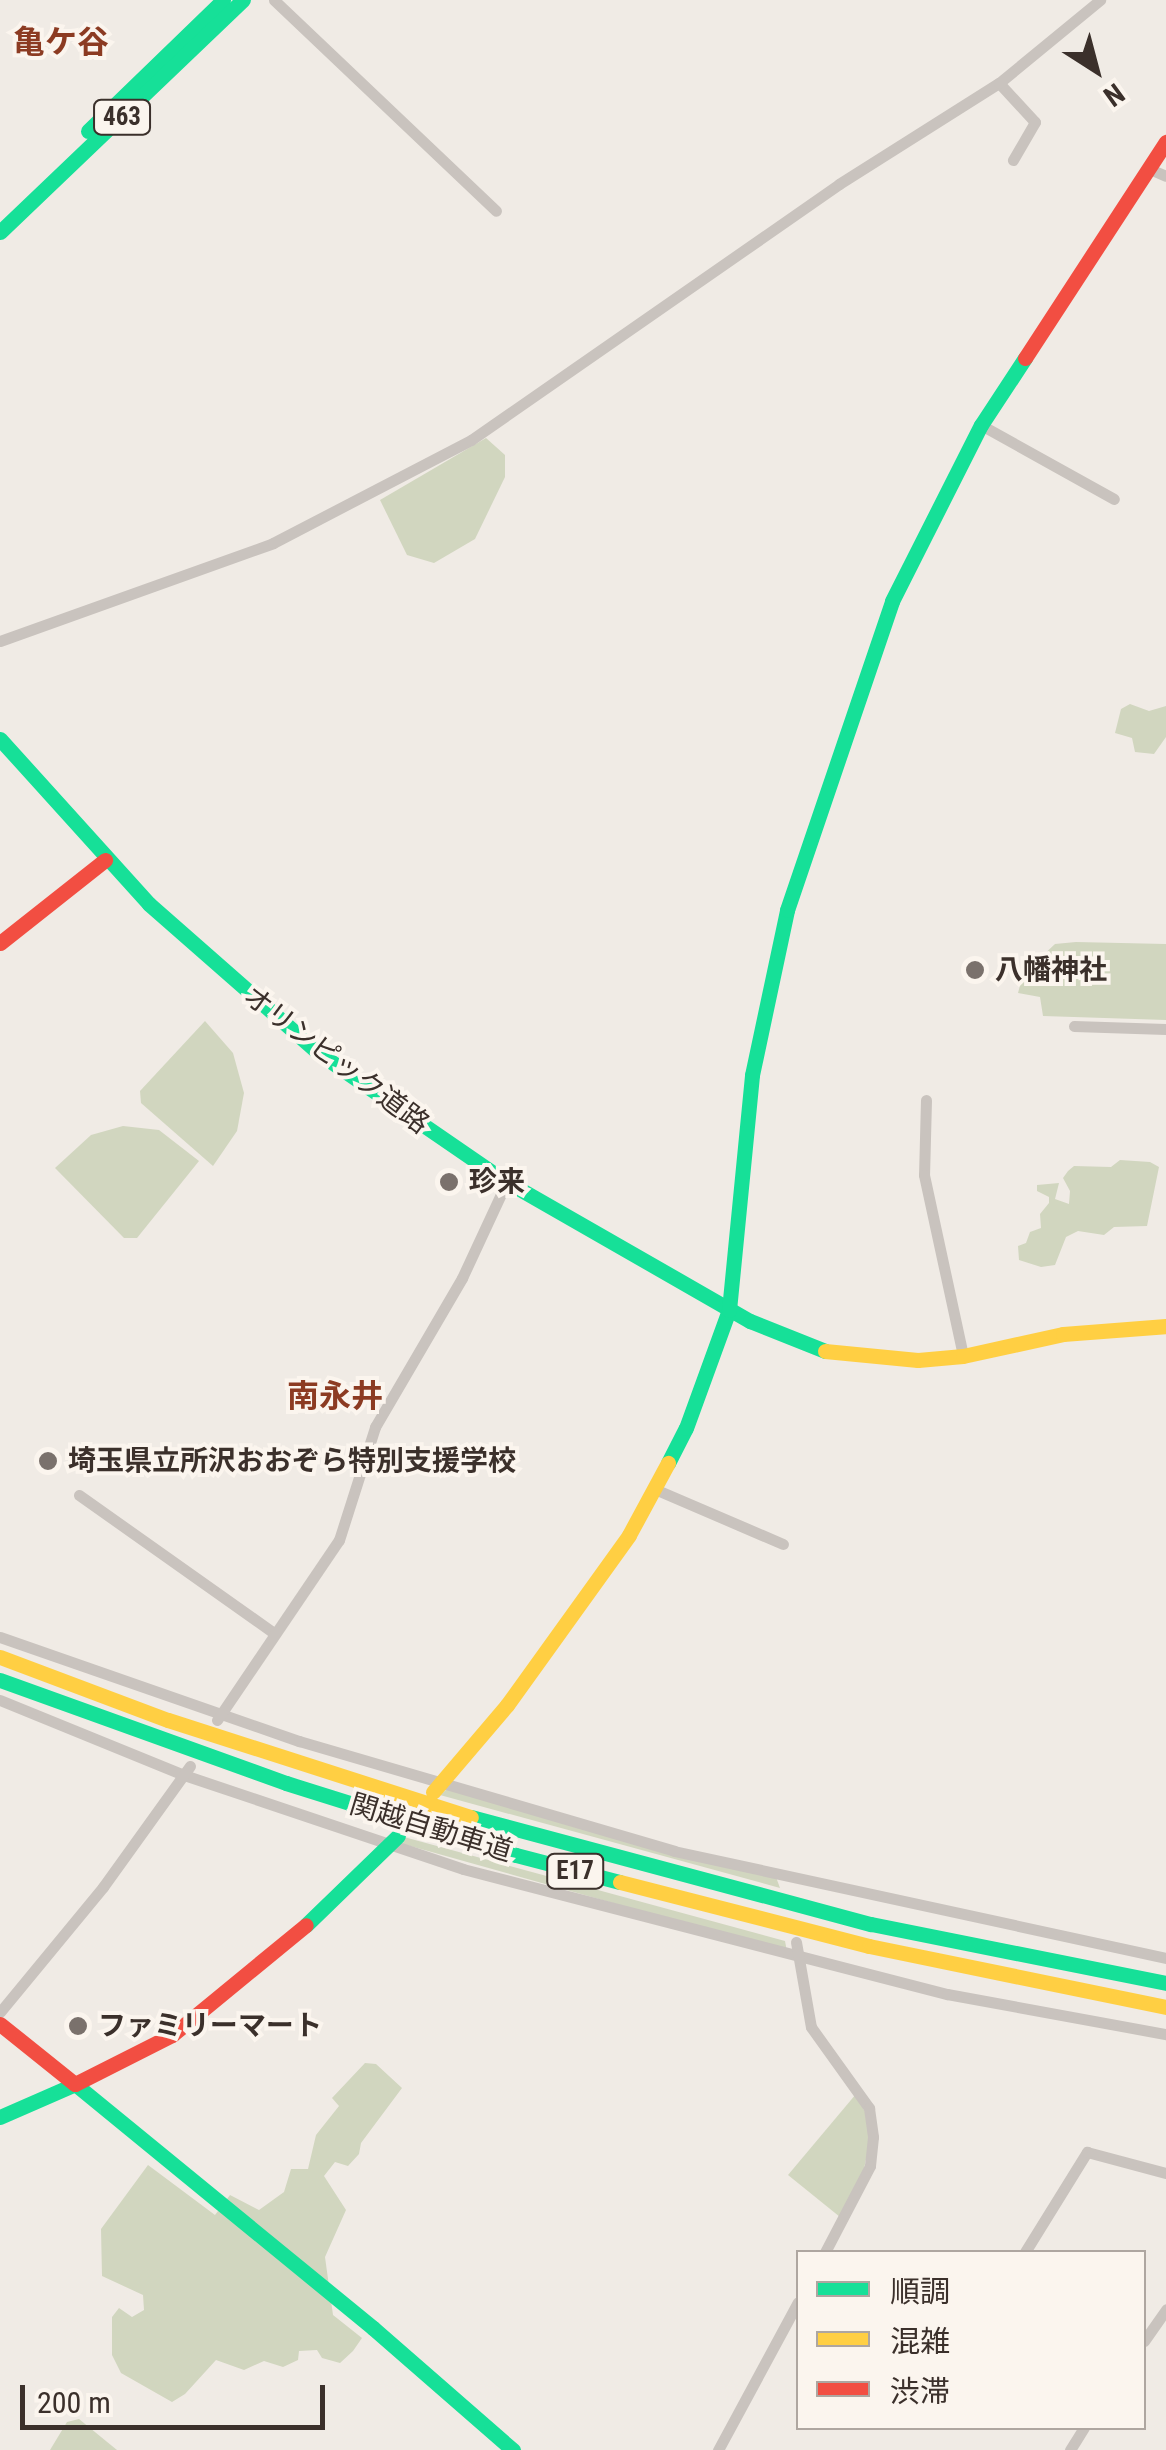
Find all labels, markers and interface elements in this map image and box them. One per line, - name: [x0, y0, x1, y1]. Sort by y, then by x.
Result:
- north arrow: [1046, 20, 1146, 120]
- district label: 亀ケ谷: [13, 23, 109, 61]
- text: N: [1097, 76, 1131, 113]
- road number: 463: [92, 97, 152, 137]
- place label: 八幡神社: [995, 953, 1107, 987]
- marker: 八幡神社: [964, 959, 986, 981]
- street label: オリンピック道路: [236, 979, 436, 1141]
- place label: 珍来: [469, 1165, 525, 1199]
- marker: 珍来: [438, 1171, 460, 1193]
- district label: 南永井: [287, 1377, 383, 1415]
- place label: 埼玉県立所沢おおぞら特別支援学校: [68, 1444, 516, 1478]
- marker: 埼玉県立所沢おおぞら特別支援学校: [37, 1450, 59, 1472]
- street label: 関越自動車道: [346, 1787, 516, 1869]
- road number: E17: [545, 1851, 605, 1891]
- place label: ファミリーマート: [98, 2009, 322, 2043]
- marker: ファミリーマート: [67, 2015, 89, 2037]
- legend: [796, 2250, 1146, 2430]
- text: 順調: [890, 2274, 950, 2309]
- text: 混雑: [890, 2324, 950, 2359]
- scale bar: [25, 2365, 330, 2427]
- text: 渋滞: [890, 2374, 950, 2409]
- text: 200 m: [37, 2385, 111, 2420]

